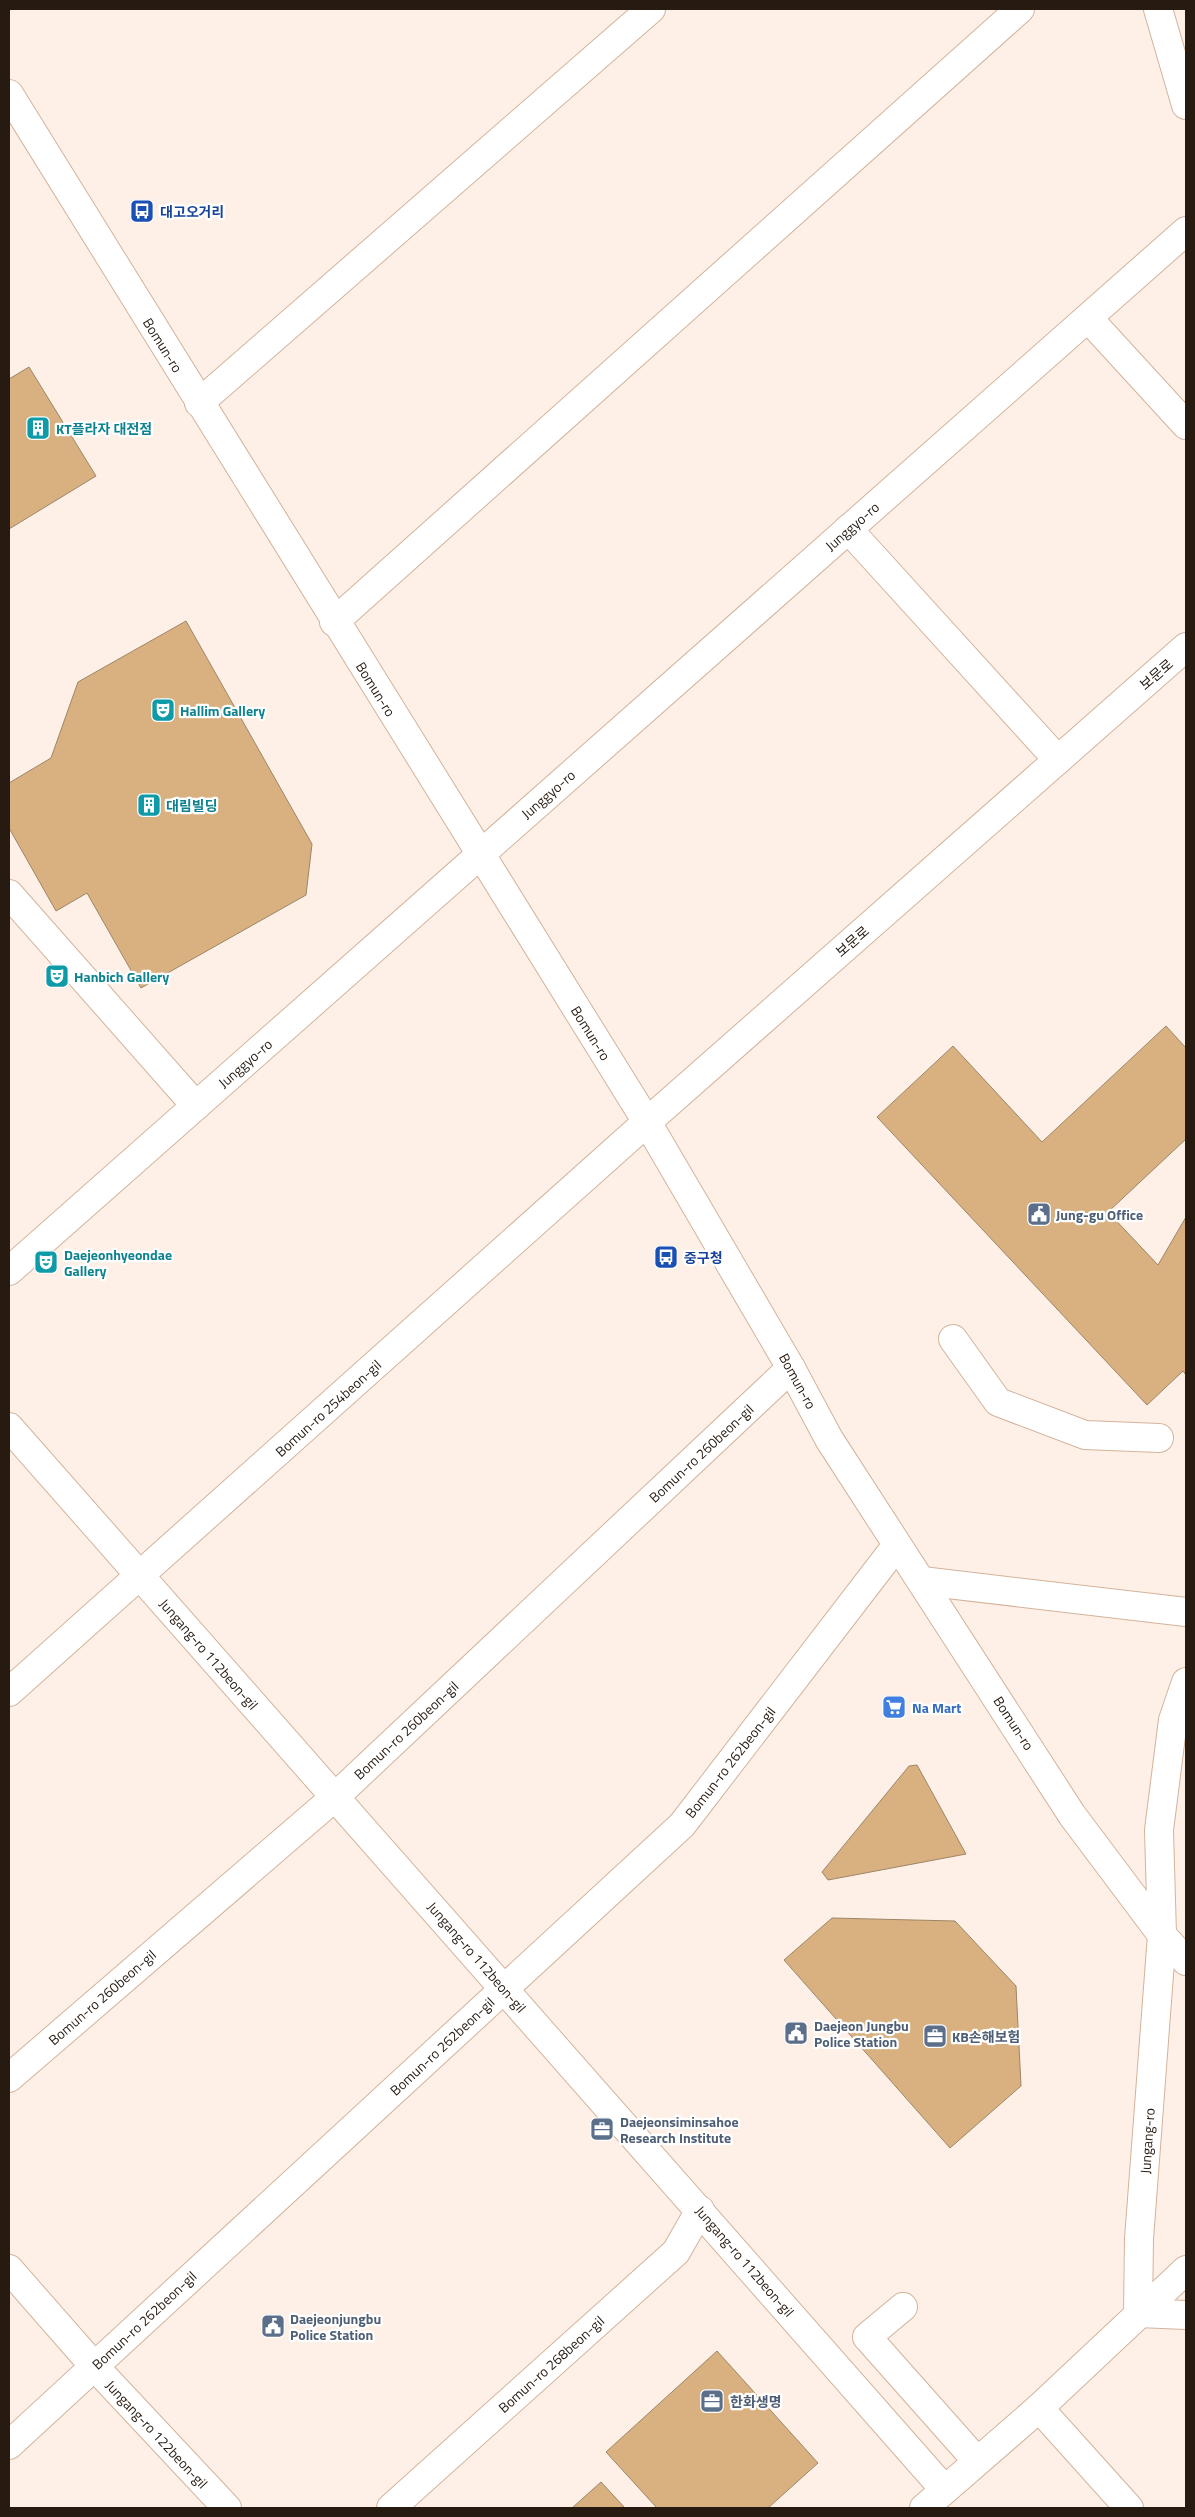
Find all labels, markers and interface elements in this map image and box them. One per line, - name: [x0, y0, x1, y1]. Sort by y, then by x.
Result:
- bus stop icon: 대고오거리: [129, 198, 155, 224]
- place label: 대고오거리: [160, 201, 224, 222]
- street label: Bomun-ro: [138, 314, 188, 376]
- building icon: KT플라자 대전점: [25, 415, 51, 441]
- place label: KT플라자 대전점: [56, 418, 152, 439]
- street label: Junggyo-ro: [820, 497, 884, 555]
- street label: 보문로: [1135, 653, 1178, 695]
- street label: Bomun-ro: [351, 658, 401, 720]
- theatre icon: Hallim Gallery: [150, 697, 176, 723]
- place label: Hallim Gallery: [180, 700, 265, 721]
- street label: Junggyo-ro: [516, 765, 580, 823]
- building icon: 대림빌딩: [136, 792, 162, 818]
- place label: 대림빌딩: [166, 795, 218, 816]
- street label: 보문로: [831, 920, 874, 962]
- theatre icon: Hanbich Gallery: [44, 963, 70, 989]
- place label: Hanbich Gallery: [74, 966, 169, 987]
- street label: Bomun-ro: [566, 1002, 616, 1064]
- street label: Junggyo-ro: [213, 1034, 277, 1092]
- public building icon: Jung-gu Office: [1026, 1201, 1052, 1227]
- place label: Jung-gu Office: [1056, 1204, 1143, 1225]
- place label: Daejeonhyeondae Gallery: [64, 1244, 172, 1281]
- bus stop icon: 중구청: [653, 1244, 679, 1270]
- place label: 중구청: [684, 1247, 723, 1268]
- theatre icon: Daejeonhyeondae Gallery: [33, 1249, 59, 1275]
- street label: Bomun-ro: [774, 1349, 822, 1413]
- street label: Bomun-ro 254beon-gil: [270, 1355, 386, 1461]
- street label: Bomun-ro 260beon-gil: [644, 1399, 758, 1507]
- street label: Jungang-ro 112beon-gil: [155, 1594, 263, 1714]
- street label: Bomun-ro 260beon-gil: [349, 1676, 463, 1784]
- street label: Bomun-ro: [989, 1692, 1039, 1754]
- supermarket icon: Na Mart: [881, 1694, 907, 1720]
- place label: Na Mart: [912, 1697, 961, 1718]
- street label: Bomun-ro 262beon-gil: [680, 1702, 780, 1822]
- street label: Jungang-ro 112beon-gil: [423, 1897, 531, 2017]
- street label: Bomun-ro 260beon-gil: [44, 1944, 160, 2050]
- street label: Bomun-ro 262beon-gil: [385, 1992, 499, 2100]
- place label: Daejeon Jungbu Police Station: [814, 2015, 909, 2052]
- public building icon: Daejeon Jungbu Police Station: [783, 2020, 809, 2046]
- office icon: KB손해보험: [922, 2023, 948, 2049]
- place label: KB손해보험: [952, 2026, 1020, 2047]
- street label: Jungang-ro: [1134, 2107, 1160, 2175]
- place label: Daejeonsiminsahoe Research Institute: [620, 2111, 739, 2148]
- office icon: Daejeonsiminsahoe Research Institute: [589, 2116, 615, 2142]
- street label: Jungang-ro 112beon-gil: [691, 2201, 799, 2321]
- street label: Bomun-ro 262beon-gil: [87, 2266, 201, 2374]
- place label: Daejeonjungbu Police Station: [290, 2308, 381, 2345]
- street label: Bomun-ro 268beon-gil: [493, 2311, 609, 2417]
- public building icon: Daejeonjungbu Police Station: [260, 2313, 286, 2339]
- street label: Jungang-ro 122beon-gil: [101, 2375, 213, 2493]
- office icon: 한화생명: [699, 2388, 725, 2414]
- place label: 한화생명: [730, 2391, 782, 2412]

